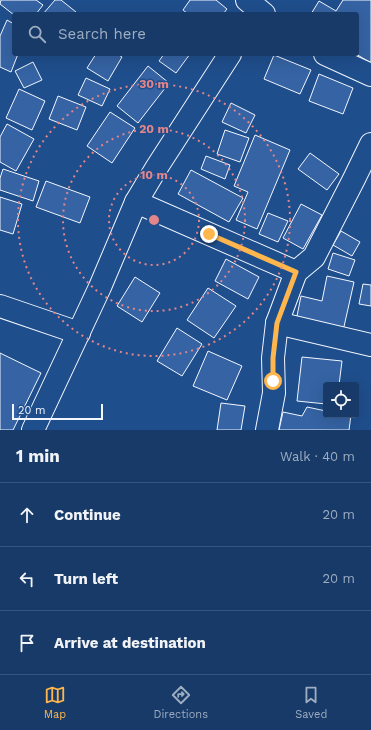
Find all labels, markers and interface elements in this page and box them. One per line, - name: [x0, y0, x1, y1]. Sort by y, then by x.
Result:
- search box: [12, 12, 359, 56]
- icon: search: [26, 23, 48, 45]
- text: Search here: [58, 25, 146, 43]
- text: 30 m: [139, 77, 169, 91]
- text: 20 m: [139, 122, 169, 136]
- text: 10 m: [140, 168, 168, 182]
- centre of rings: [147, 213, 161, 227]
- route end: [200, 225, 218, 243]
- route start: [264, 372, 282, 390]
- map controls: [323, 382, 359, 418]
- button: locate: [323, 382, 359, 418]
- scale bar: [12, 402, 103, 421]
- text: 20 m: [18, 404, 46, 417]
- text: 1 min: [16, 446, 60, 466]
- text: Walk · 40 m: [280, 449, 355, 464]
- icon: ahead: [16, 504, 38, 526]
- text: Continue: [54, 506, 121, 524]
- text: 20 m: [323, 507, 355, 522]
- icon: left: [16, 568, 38, 590]
- text: Turn left: [54, 570, 118, 588]
- text: 20 m: [323, 571, 355, 586]
- icon: arrive: [16, 632, 38, 654]
- text: Arrive at destination: [54, 634, 206, 652]
- tab: Map: [44, 684, 66, 721]
- tab: Directions: [154, 684, 208, 721]
- tab: Saved: [295, 684, 327, 721]

